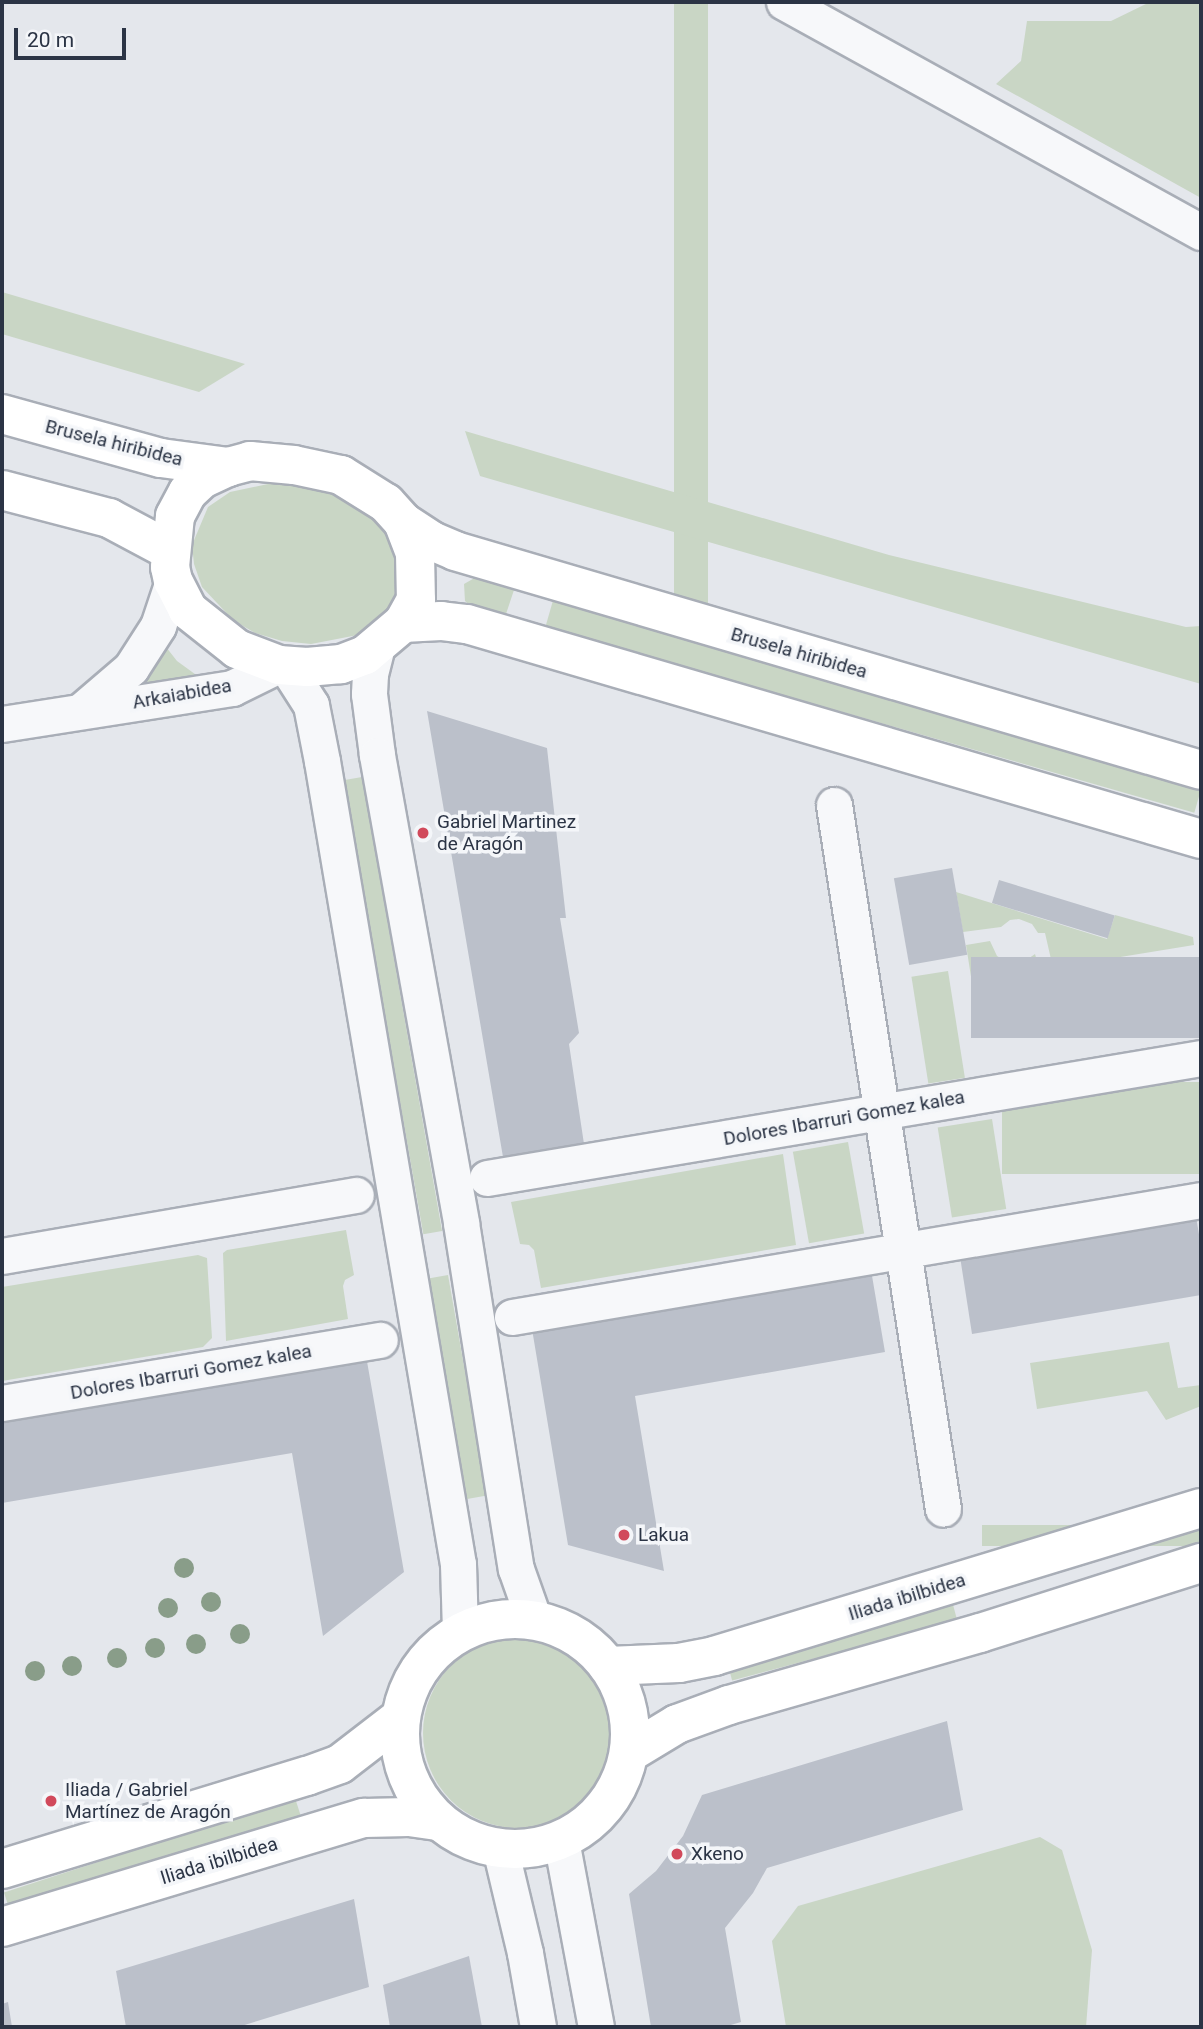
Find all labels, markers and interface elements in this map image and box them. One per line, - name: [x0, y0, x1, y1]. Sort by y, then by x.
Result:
- scale bar: [18, 14, 130, 58]
- text: 20 m: [27, 28, 74, 52]
- street label: Brusela hiribidea: [43, 415, 185, 471]
- street label: Brusela hiribidea: [728, 623, 870, 683]
- street label: Arkaiabidea: [131, 674, 233, 714]
- place label: Gabriel Martinez de Aragón: [437, 811, 576, 855]
- marker: Gabriel Martinez de Aragón: [415, 825, 431, 841]
- street label: Dolores Ibarruri Gomez kalea: [722, 1086, 966, 1150]
- street label: Dolores Ibarruri Gomez kalea: [69, 1340, 313, 1404]
- place label: Lakua: [638, 1524, 689, 1546]
- marker: Lakua: [616, 1527, 632, 1543]
- street label: Iliada ibilbidea: [846, 1568, 968, 1626]
- place label: Iliada / Gabriel Martínez de Aragón: [65, 1779, 231, 1823]
- marker: Iliada / Gabriel Martínez de Aragón: [43, 1793, 59, 1809]
- street label: Iliada ibilbidea: [158, 1832, 280, 1890]
- place label: Xkeno: [691, 1843, 744, 1865]
- marker: Xkeno: [669, 1846, 685, 1862]

